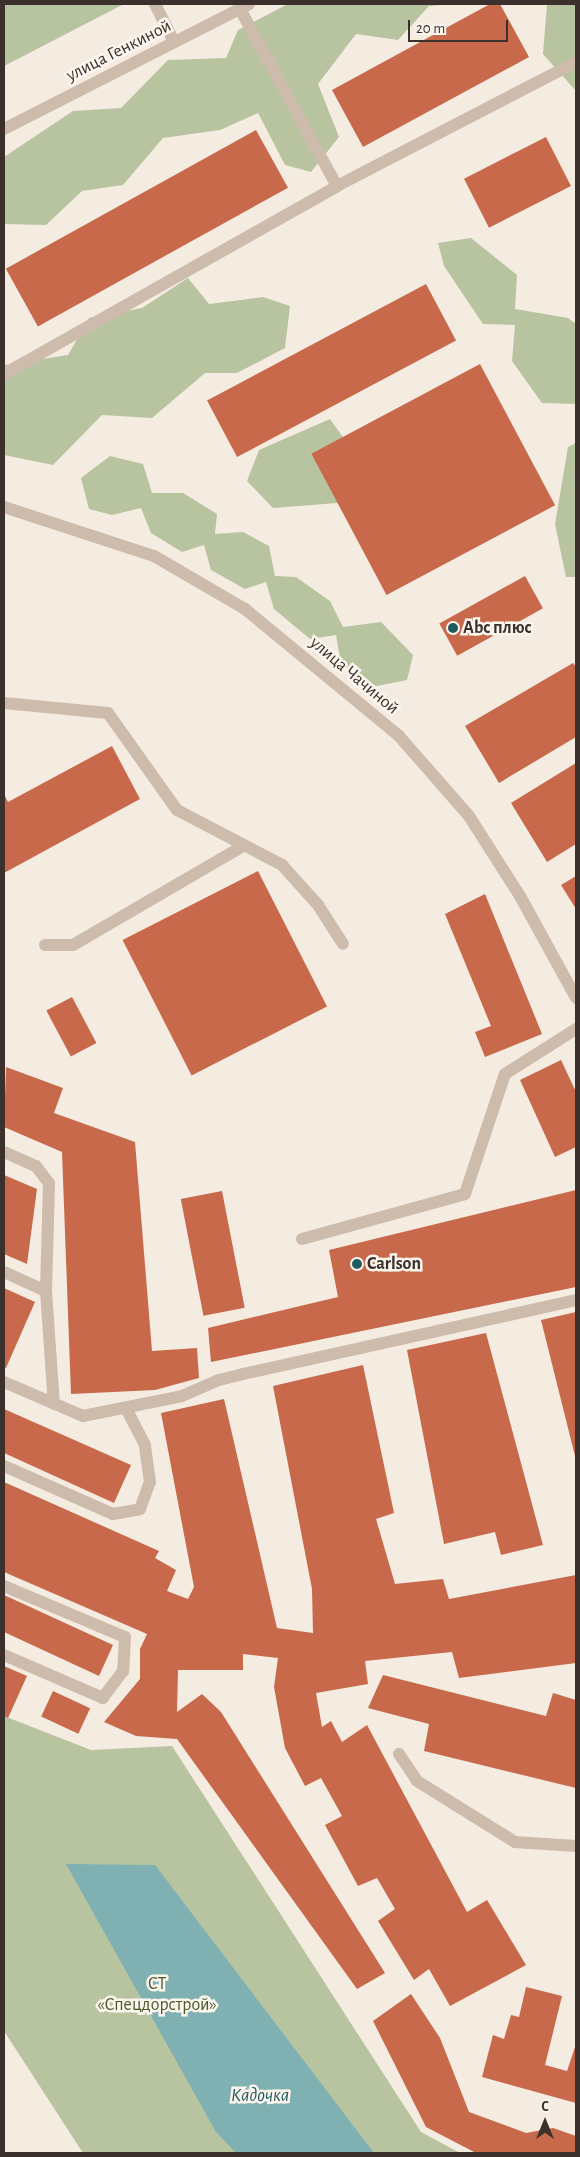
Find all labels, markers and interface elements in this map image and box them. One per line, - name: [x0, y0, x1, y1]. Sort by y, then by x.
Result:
- scale bar: [410, 10, 510, 42]
- street label: улица Генкиной: [63, 15, 175, 87]
- text: 20 m: [416, 21, 445, 36]
- place label: Аbc плюс: [463, 617, 532, 639]
- marker: Аbc плюс: [447, 622, 459, 634]
- street label: улица Чачиной: [305, 633, 403, 719]
- place label: Carlson: [367, 1253, 421, 1275]
- marker: Carlson: [351, 1258, 363, 1270]
- park label: СТ «Спецдорстрой»: [97, 1974, 217, 2016]
- water label: Кадочка: [231, 2085, 289, 2107]
- north arrow: [520, 2097, 570, 2147]
- text: С: [541, 2100, 549, 2114]

